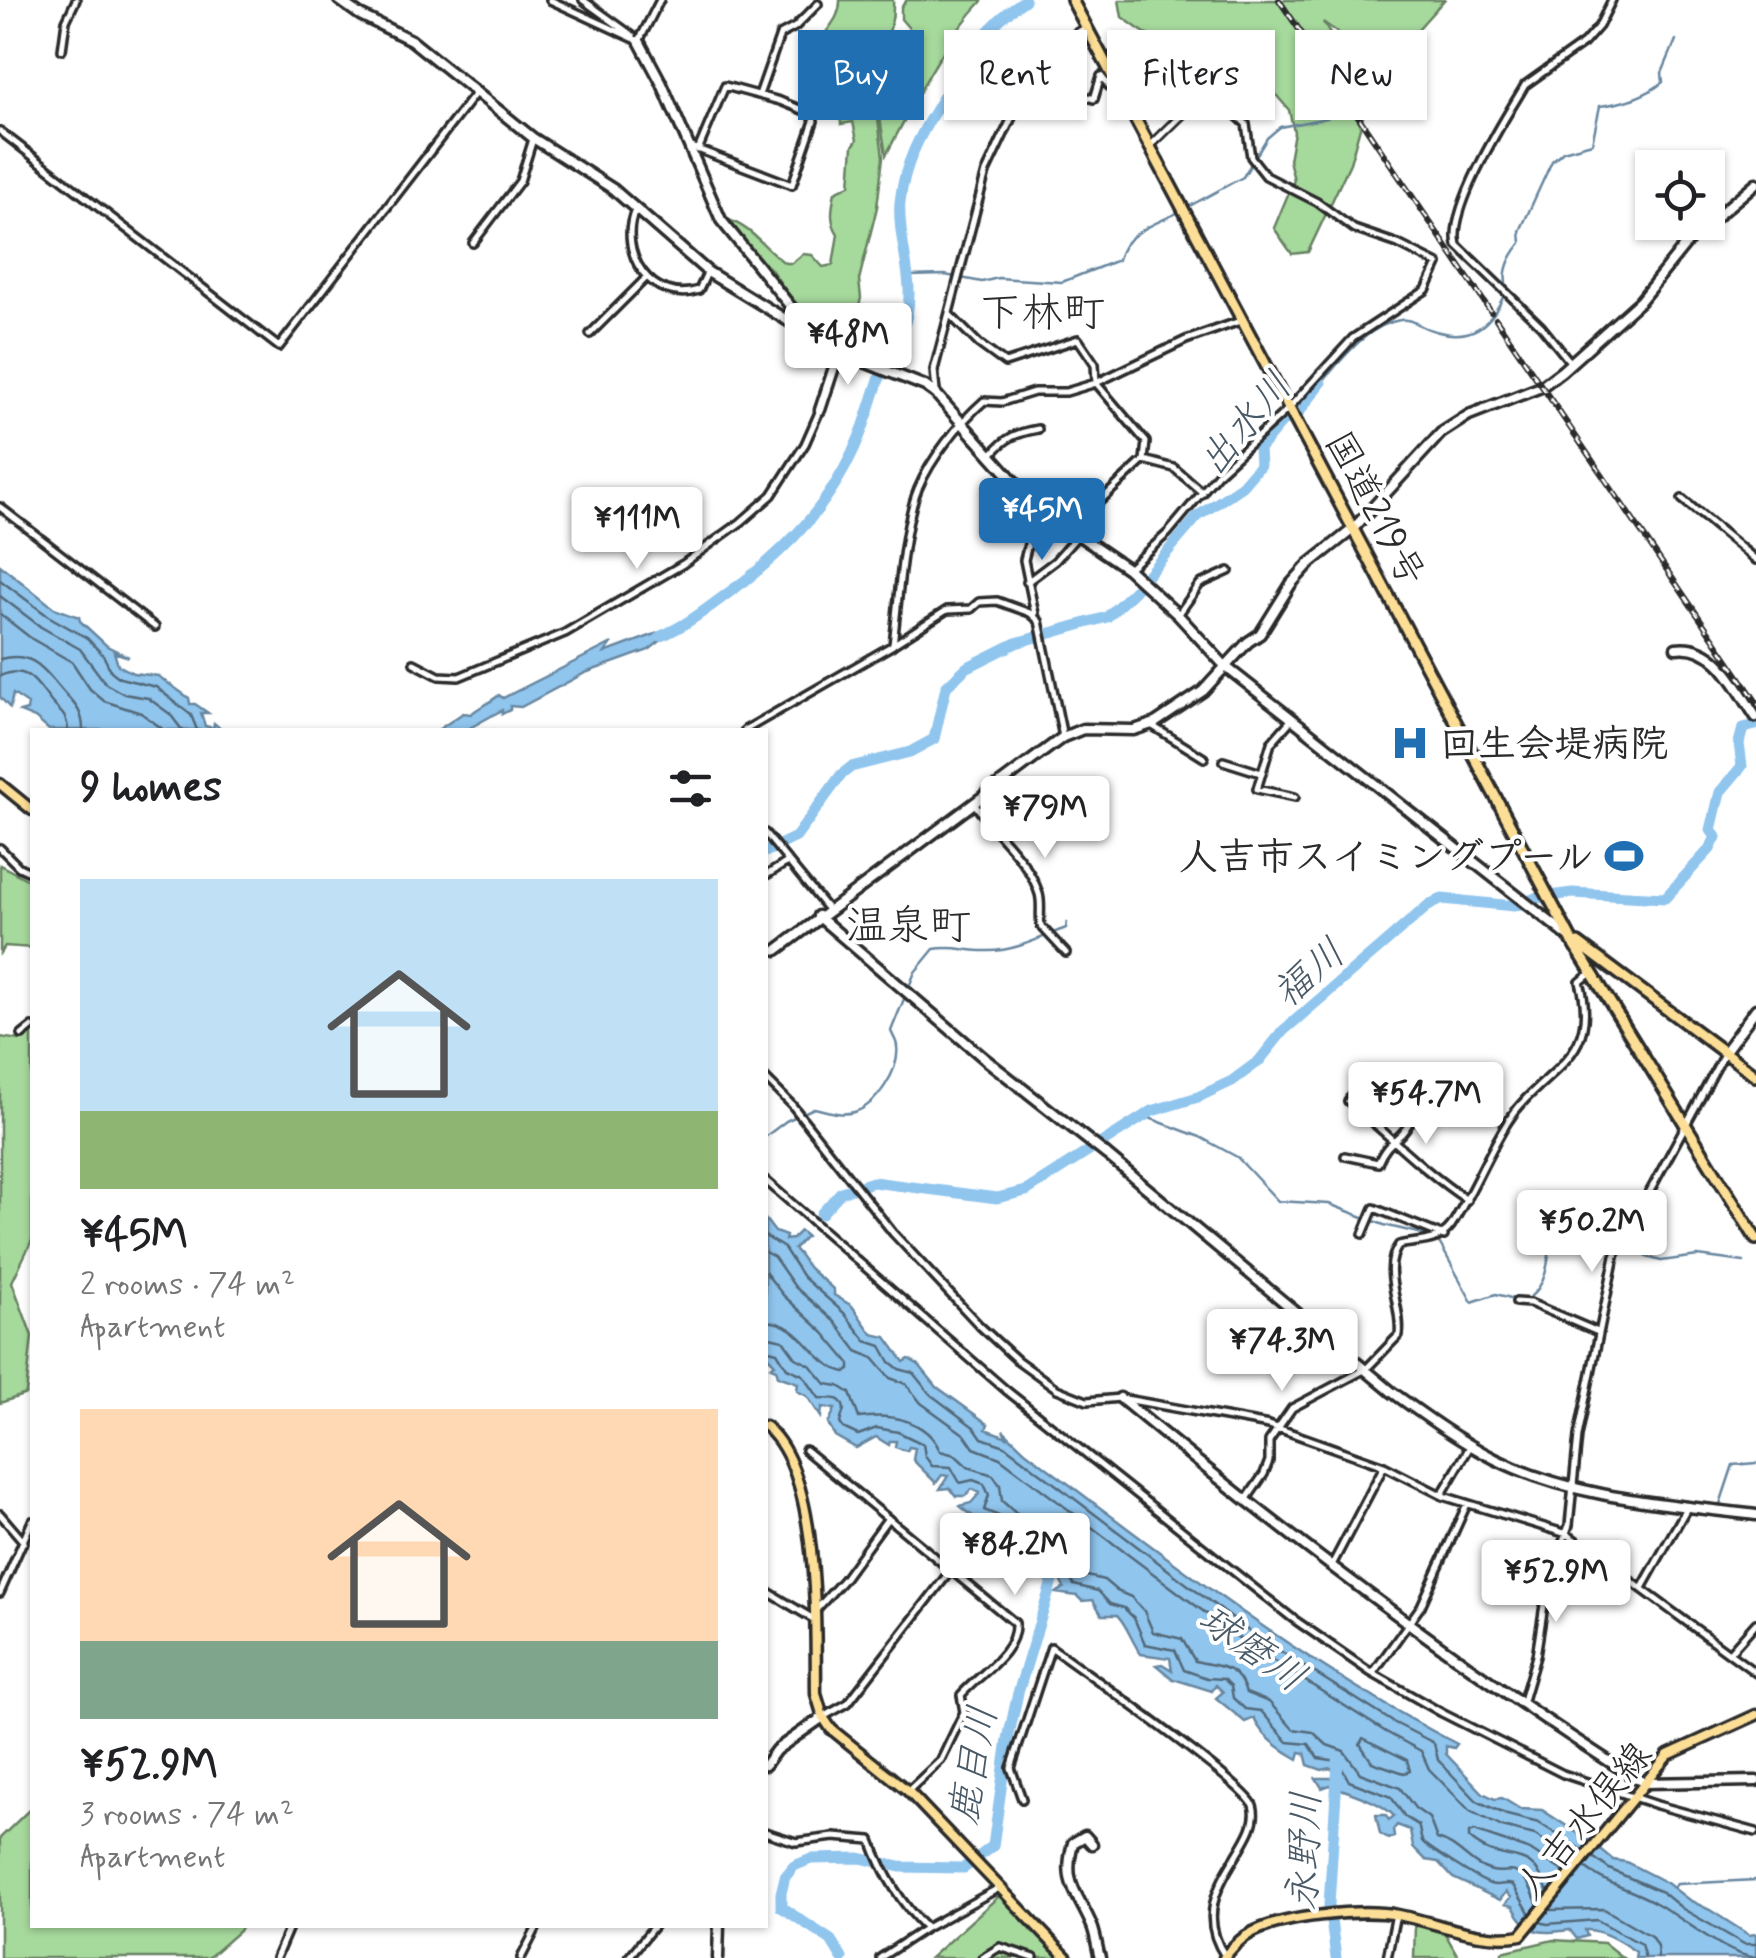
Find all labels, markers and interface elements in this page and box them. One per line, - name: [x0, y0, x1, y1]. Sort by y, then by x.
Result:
- chip: Buy: [798, 30, 924, 120]
- chip: Rent: [944, 30, 1087, 120]
- chip: Filters: [1107, 30, 1275, 120]
- chip: New: [1295, 30, 1427, 120]
- map controls: [1635, 150, 1725, 240]
- button: locate: [1635, 150, 1725, 240]
- district label: 下林町: [979, 287, 1105, 342]
- pin: ¥48M: [789, 303, 907, 388]
- text: ¥48M: [807, 314, 889, 356]
- water label: 出水川: [1188, 362, 1305, 488]
- street label: 国道219号: [1313, 423, 1435, 595]
- pin: ¥45M: [983, 478, 1101, 563]
- pin: ¥111M: [567, 487, 707, 572]
- text: ¥45M: [1001, 489, 1083, 531]
- text: ¥111M: [593, 498, 681, 540]
- place label: 回生会堤病院: [1440, 721, 1668, 770]
- hospital icon: 回生会堤病院: [1389, 722, 1431, 764]
- text: 9 homes: [80, 761, 222, 816]
- icon: filters: [663, 761, 718, 816]
- pin: ¥79M: [986, 776, 1104, 861]
- text: ¥79M: [1002, 787, 1088, 829]
- place label: 人吉市スイミングプール: [1180, 834, 1594, 883]
- sports icon: 人吉市スイミングプール: [1603, 835, 1645, 877]
- district label: 温泉町: [845, 900, 971, 955]
- water label: 福川: [1263, 928, 1357, 1020]
- icon: home: [309, 944, 489, 1124]
- pin: ¥54.7M: [1345, 1062, 1507, 1147]
- text: ¥54.7M: [1370, 1073, 1482, 1115]
- pin: ¥50.2M: [1511, 1190, 1673, 1275]
- text: ¥50.2M: [1539, 1201, 1645, 1243]
- text: ¥45M: [80, 1209, 188, 1264]
- text: 2 rooms · 74 m²: [80, 1264, 295, 1306]
- text: Apartment: [80, 1306, 225, 1348]
- pin: ¥74.3M: [1201, 1309, 1363, 1394]
- text: ¥74.3M: [1229, 1320, 1335, 1362]
- icon: home: [309, 1474, 489, 1654]
- pin: ¥84.2M: [934, 1513, 1096, 1598]
- text: ¥84.2M: [962, 1524, 1068, 1566]
- pin: ¥52.9M: [1475, 1540, 1637, 1625]
- text: ¥52.9M: [1504, 1551, 1609, 1593]
- water label: 球磨川: [1187, 1594, 1315, 1705]
- water label: 鹿目川: [939, 1702, 1011, 1829]
- street label: 人吉水俣線: [1506, 1732, 1664, 1911]
- text: ¥52.9M: [80, 1739, 218, 1794]
- water label: 永野川: [1278, 1790, 1334, 1912]
- text: 3 rooms · 74 m²: [80, 1794, 294, 1836]
- text: Apartment: [80, 1836, 225, 1878]

